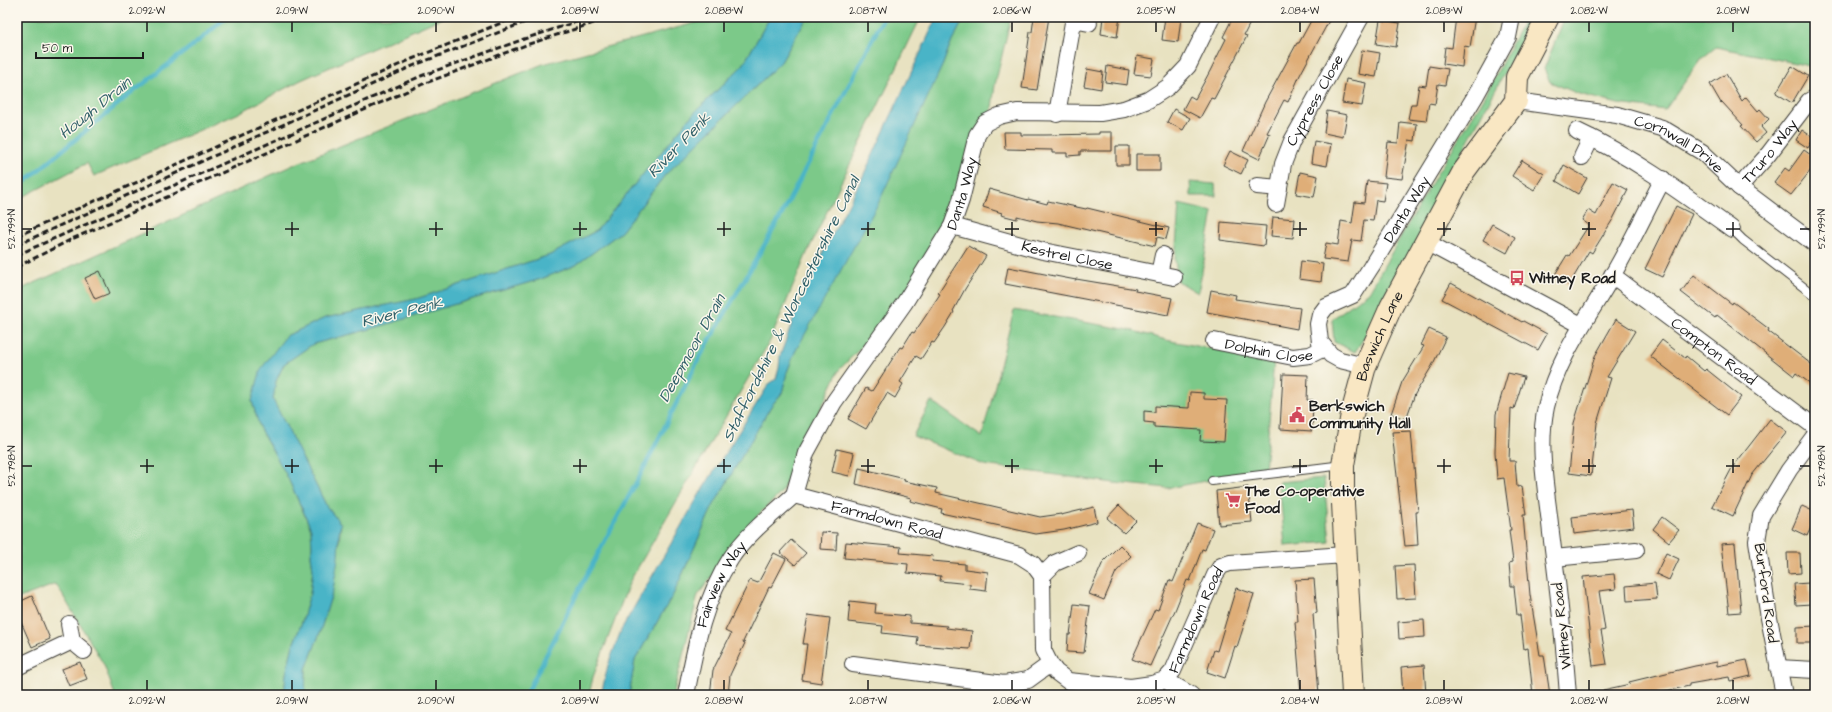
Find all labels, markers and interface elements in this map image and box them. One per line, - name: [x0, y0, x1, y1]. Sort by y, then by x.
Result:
- text: 2.092°W: [129, 4, 166, 18]
- text: 2.091°W: [276, 4, 309, 18]
- text: 2.090°W: [417, 4, 455, 18]
- text: 2.089°W: [561, 4, 599, 18]
- text: 2.088°W: [705, 4, 744, 18]
- text: 2.087°W: [849, 4, 887, 18]
- text: 2.086°W: [993, 4, 1031, 18]
- text: 2.085°W: [1137, 4, 1176, 18]
- text: 2.084°W: [1281, 4, 1320, 18]
- text: 2.083°W: [1426, 4, 1463, 18]
- text: 2.082°W: [1570, 4, 1608, 18]
- text: 2.081°W: [1717, 4, 1750, 18]
- scale bar: [36, 34, 143, 60]
- text: 50 m: [42, 40, 73, 57]
- street label: Cypress Close: [1281, 51, 1349, 150]
- water label: Hough Drain: [54, 71, 138, 145]
- water label: River Penk: [642, 107, 716, 182]
- street label: Cornwall Drive: [1632, 110, 1728, 178]
- street label: Truro Way: [1737, 114, 1803, 188]
- street label: Danta Way: [941, 155, 983, 232]
- water label: Staffordshire & Worcestershire Canal: [717, 170, 866, 446]
- street label: Danta Way: [1378, 172, 1436, 246]
- text: 52.799°N: [5, 209, 19, 249]
- text: 52.799°N: [1815, 209, 1829, 249]
- street label: Kestrel Close: [1019, 235, 1115, 275]
- place label: Witney Road: [1528, 268, 1616, 290]
- bus stop icon: Witney Road: [1508, 269, 1526, 287]
- street label: Baswich Lane: [1351, 287, 1408, 383]
- water label: Deepmoor Drain: [653, 288, 732, 406]
- water label: River Penk: [359, 291, 446, 333]
- street label: Compton Road: [1667, 312, 1761, 390]
- street label: Dolphin Close: [1223, 333, 1314, 368]
- place label: Berkswich Community Hall: [1309, 396, 1411, 435]
- public building icon: Berkswich Community Hall: [1288, 406, 1306, 424]
- text: 52.798°N: [5, 445, 19, 487]
- text: 52.798°N: [1815, 445, 1829, 487]
- place label: The Co-operative Food: [1244, 481, 1365, 519]
- supermarket icon: The Co-operative Food: [1224, 491, 1242, 509]
- street label: Farmdown Road: [829, 495, 945, 545]
- street label: Fairview Way: [691, 536, 752, 630]
- street label: Burford Road: [1749, 542, 1783, 644]
- street label: Farmdown Road: [1163, 562, 1228, 677]
- street label: Witney Road: [1547, 581, 1578, 670]
- text: 2.092°W: [129, 694, 166, 708]
- text: 2.091°W: [276, 694, 309, 708]
- text: 2.090°W: [417, 694, 455, 708]
- text: 2.089°W: [561, 694, 599, 708]
- text: 2.088°W: [705, 694, 744, 708]
- text: 2.087°W: [849, 694, 887, 708]
- text: 2.086°W: [993, 694, 1031, 708]
- text: 2.085°W: [1137, 694, 1176, 708]
- text: 2.084°W: [1281, 694, 1320, 708]
- text: 2.083°W: [1426, 694, 1463, 708]
- text: 2.082°W: [1570, 694, 1608, 708]
- text: 2.081°W: [1717, 694, 1750, 708]

